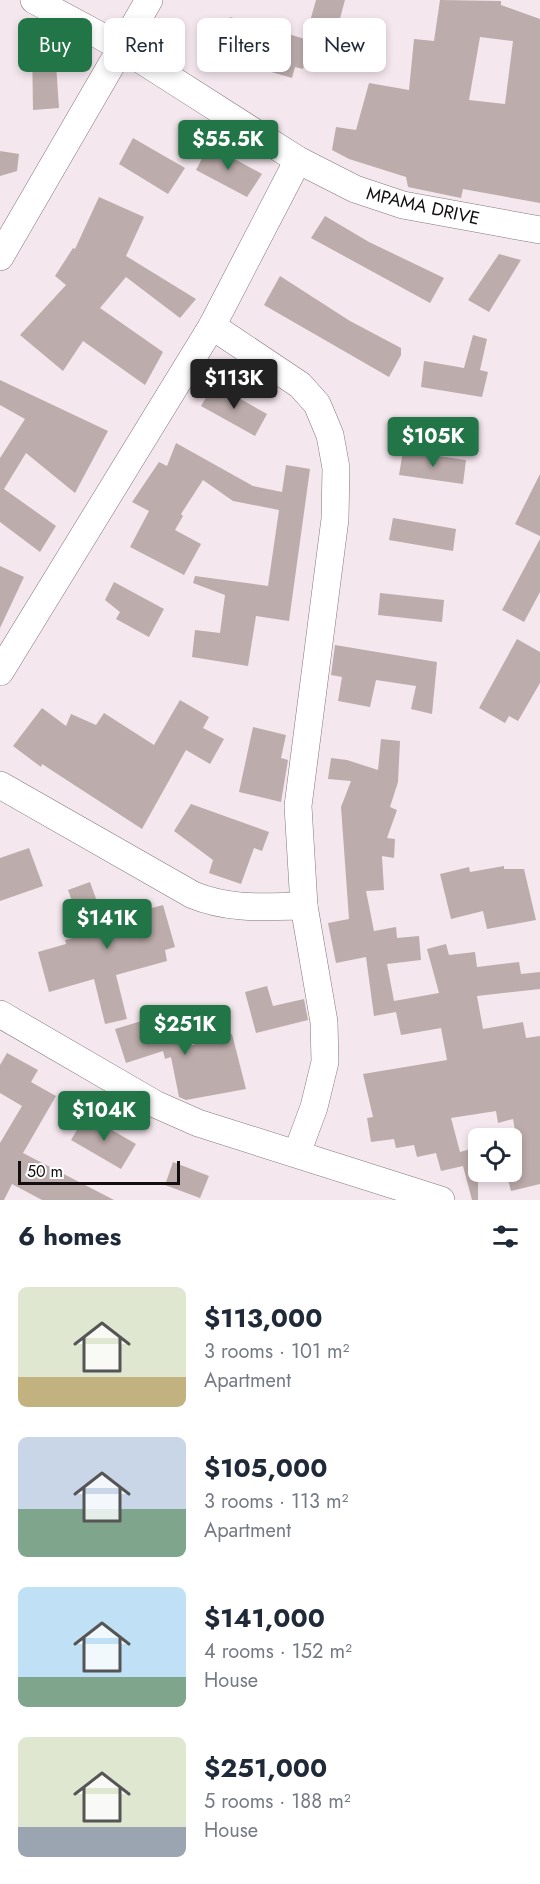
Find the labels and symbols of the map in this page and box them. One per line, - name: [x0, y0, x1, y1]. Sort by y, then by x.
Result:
- pin: $55.5K: [179, 120, 277, 171]
- street label: MPAMA DRIVE: [364, 180, 482, 232]
- pin: $113K: [192, 359, 276, 410]
- pin: $105K: [391, 417, 475, 468]
- pin: $141K: [65, 899, 149, 950]
- pin: $251K: [143, 1005, 227, 1056]
- pin: $104K: [62, 1091, 146, 1142]
- scale bar: [18, 1158, 180, 1186]

